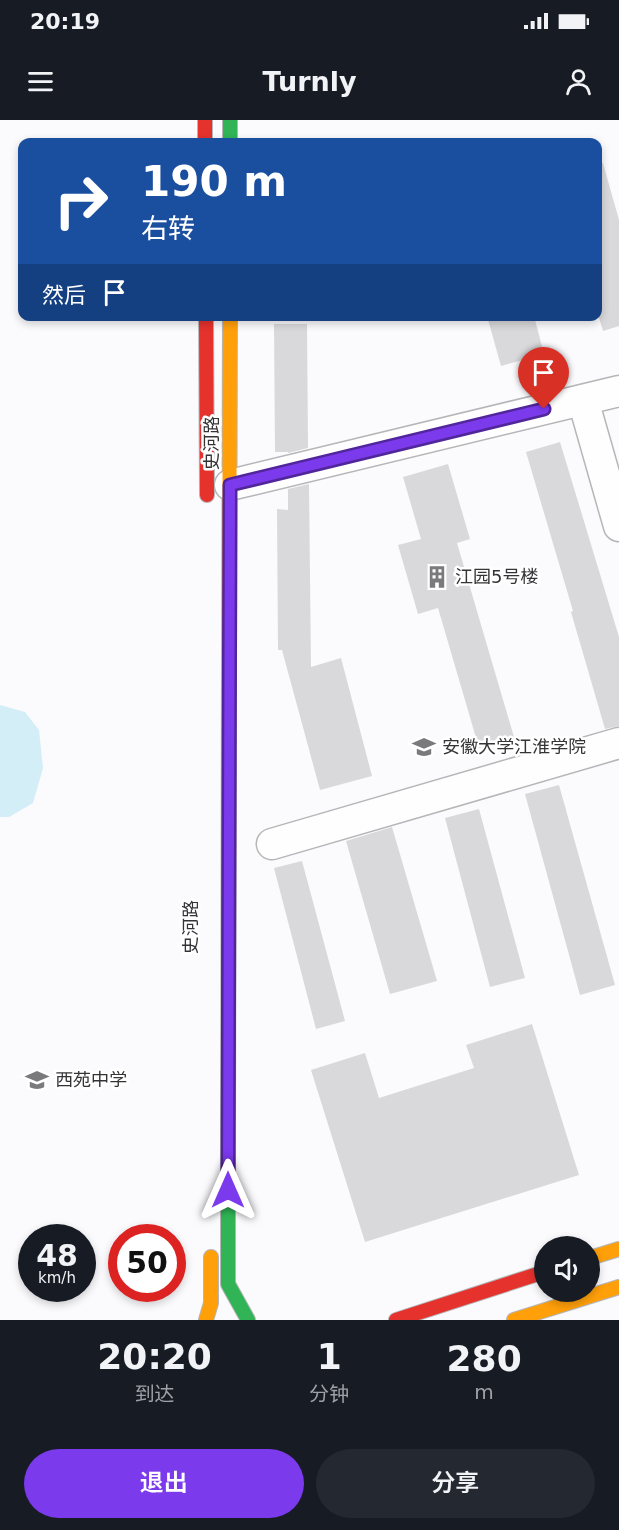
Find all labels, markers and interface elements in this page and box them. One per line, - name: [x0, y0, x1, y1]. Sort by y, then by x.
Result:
- text: 20:19: [30, 9, 100, 34]
- icon: menu: [24, 65, 57, 98]
- icon: person: [562, 65, 595, 98]
- text: Turnly: [262, 66, 357, 97]
- text: 190 m: [141, 157, 287, 206]
- icon: right: [42, 162, 120, 240]
- text: 右转: [141, 213, 195, 244]
- icon: arrive: [98, 276, 131, 309]
- text: 然后: [42, 283, 86, 308]
- pin: [518, 347, 569, 409]
- icon: arrive: [527, 356, 560, 389]
- street label: 史河路: [201, 416, 222, 470]
- building icon: 江园5号楼: [424, 564, 450, 590]
- place label: 江园5号楼: [455, 566, 538, 587]
- school or university icon: 安徽大学江淮学院: [411, 734, 437, 760]
- place label: 安徽大学江淮学院: [442, 736, 586, 757]
- street label: 史河路: [180, 900, 201, 954]
- school or university icon: 西苑中学: [24, 1067, 50, 1093]
- place label: 西苑中学: [55, 1069, 127, 1090]
- position arrow: [196, 1158, 260, 1222]
- speed limit sign: 50: [108, 1224, 186, 1302]
- map controls: [534, 1236, 600, 1302]
- button: sound: [534, 1236, 600, 1302]
- text: 48: [36, 1238, 78, 1273]
- text: km/h: [38, 1269, 76, 1287]
- text: 20:20: [97, 1336, 212, 1377]
- text: 1: [317, 1336, 342, 1377]
- text: 280: [447, 1338, 522, 1379]
- text: m: [474, 1380, 494, 1404]
- text: 到达: [135, 1382, 175, 1406]
- text: 分钟: [309, 1382, 349, 1406]
- button: 退出: [24, 1449, 304, 1518]
- button: 分享: [316, 1449, 595, 1518]

